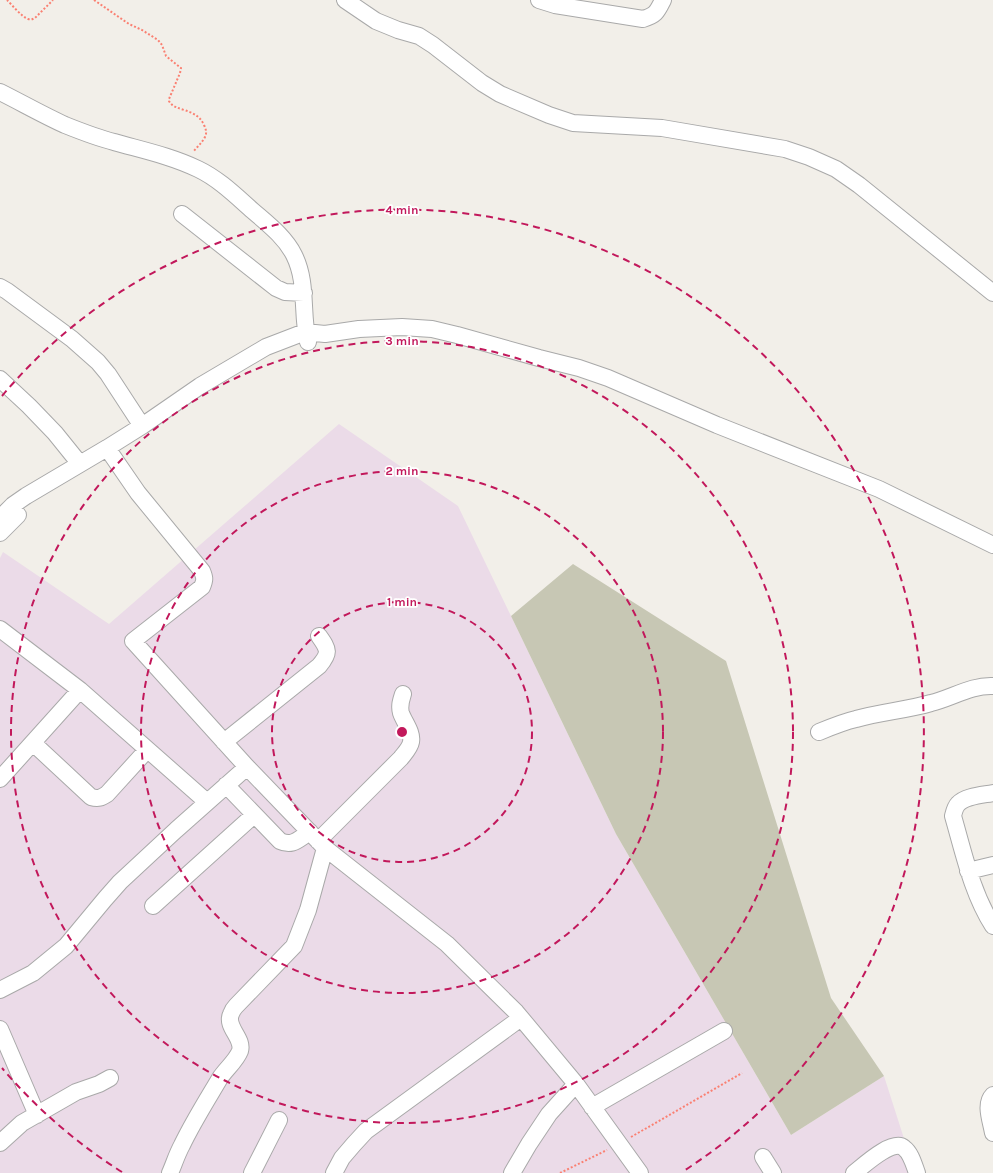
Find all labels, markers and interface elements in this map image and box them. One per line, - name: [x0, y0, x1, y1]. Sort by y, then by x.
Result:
- text: 4 min: [386, 203, 418, 217]
- text: 3 min: [385, 334, 419, 348]
- text: 2 min: [385, 464, 419, 478]
- text: 1 min: [387, 595, 417, 609]
- centre of rings: [395, 725, 409, 739]

